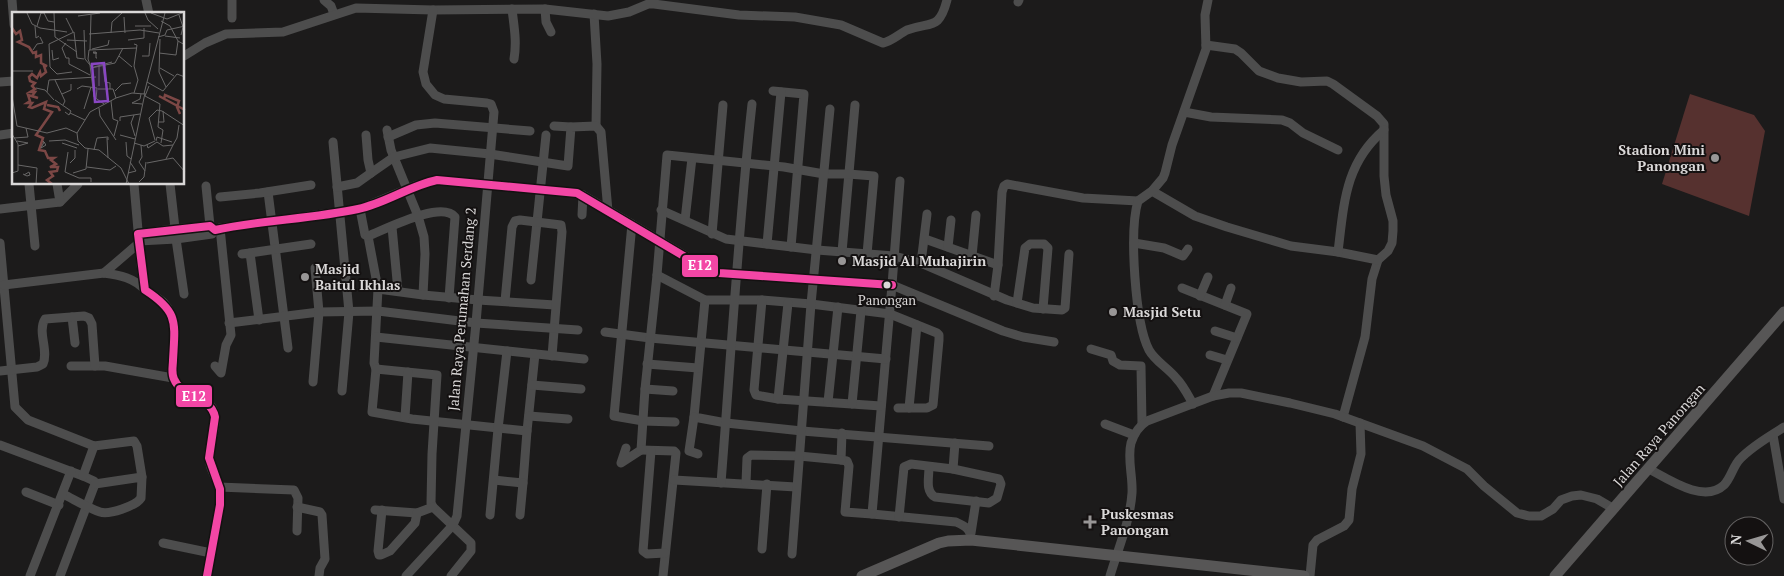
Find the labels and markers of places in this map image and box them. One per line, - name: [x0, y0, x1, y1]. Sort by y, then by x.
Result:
- place label: Stadion Mini Panongan: [1618, 140, 1705, 175]
- marker: Stadion Mini Panongan: [1709, 152, 1721, 164]
- place label: Masjid Al Muhajirin: [852, 251, 986, 270]
- marker: Masjid Al Muhajirin: [836, 255, 848, 267]
- place label: Masjid Baitul Ikhlas: [315, 259, 400, 294]
- marker: Masjid Baitul Ikhlas: [299, 271, 311, 283]
- marker: Panongan: [882, 280, 892, 290]
- place label: Panongan: [858, 291, 916, 309]
- place label: Masjid Setu: [1123, 302, 1201, 321]
- marker: Masjid Setu: [1107, 306, 1119, 318]
- place label: Puskesmas Panongan: [1101, 504, 1174, 539]
- marker: Puskesmas Panongan: [1083, 515, 1097, 529]

